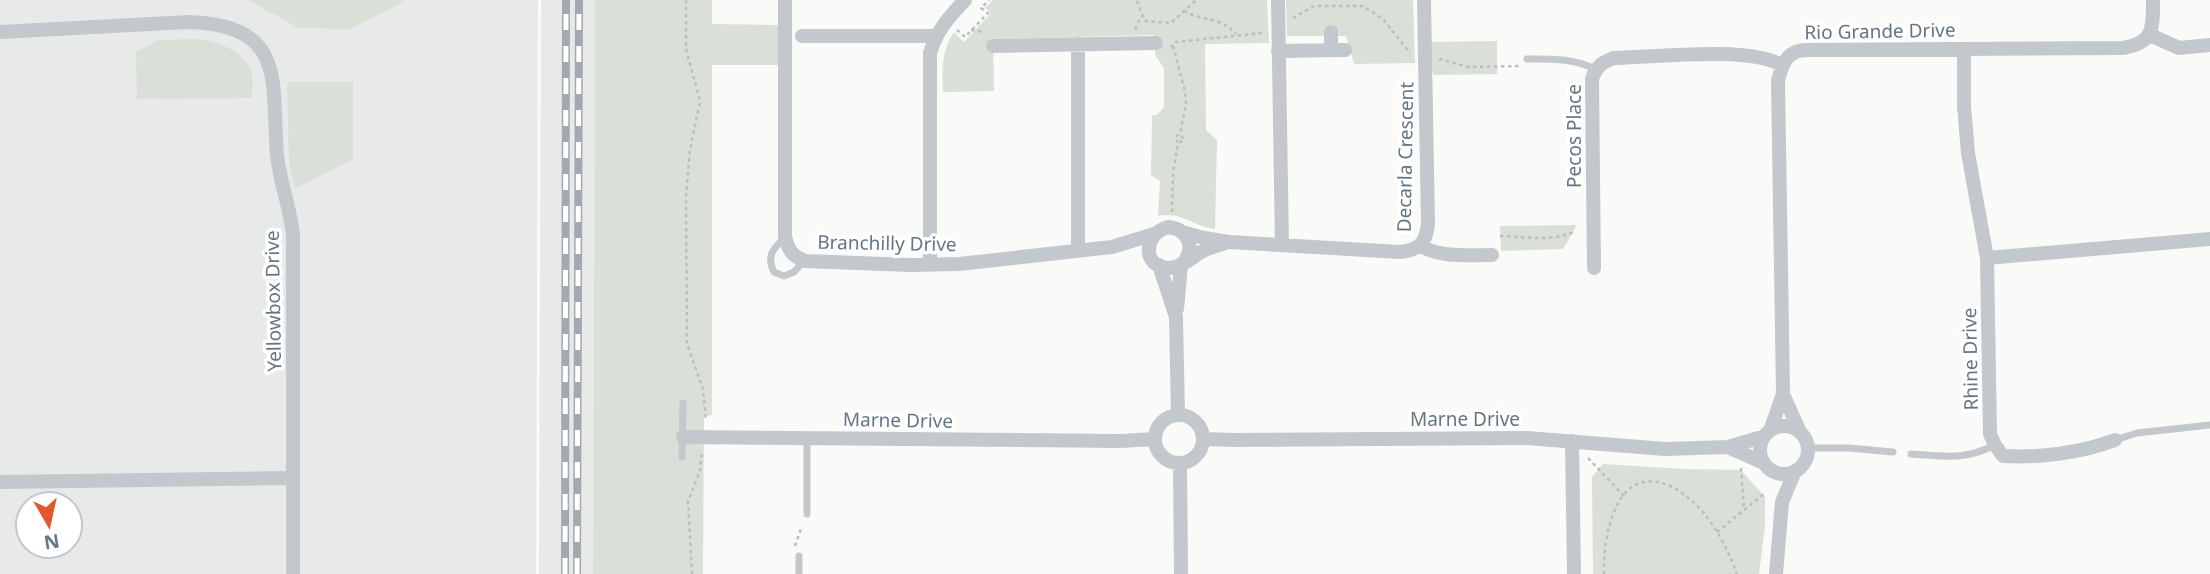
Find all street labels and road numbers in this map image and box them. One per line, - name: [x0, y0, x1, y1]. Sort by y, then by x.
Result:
- street label: Rio Grande Drive: [1804, 17, 1956, 45]
- street label: Decarla Crescent: [1391, 81, 1419, 232]
- street label: Pecos Place: [1561, 84, 1587, 188]
- street label: Branchilly Drive: [817, 229, 957, 257]
- street label: Yellowbox Drive: [259, 230, 287, 372]
- street label: Rhine Drive: [1956, 307, 1984, 411]
- street label: Marne Drive: [843, 406, 953, 434]
- street label: Marne Drive: [1410, 406, 1520, 432]

